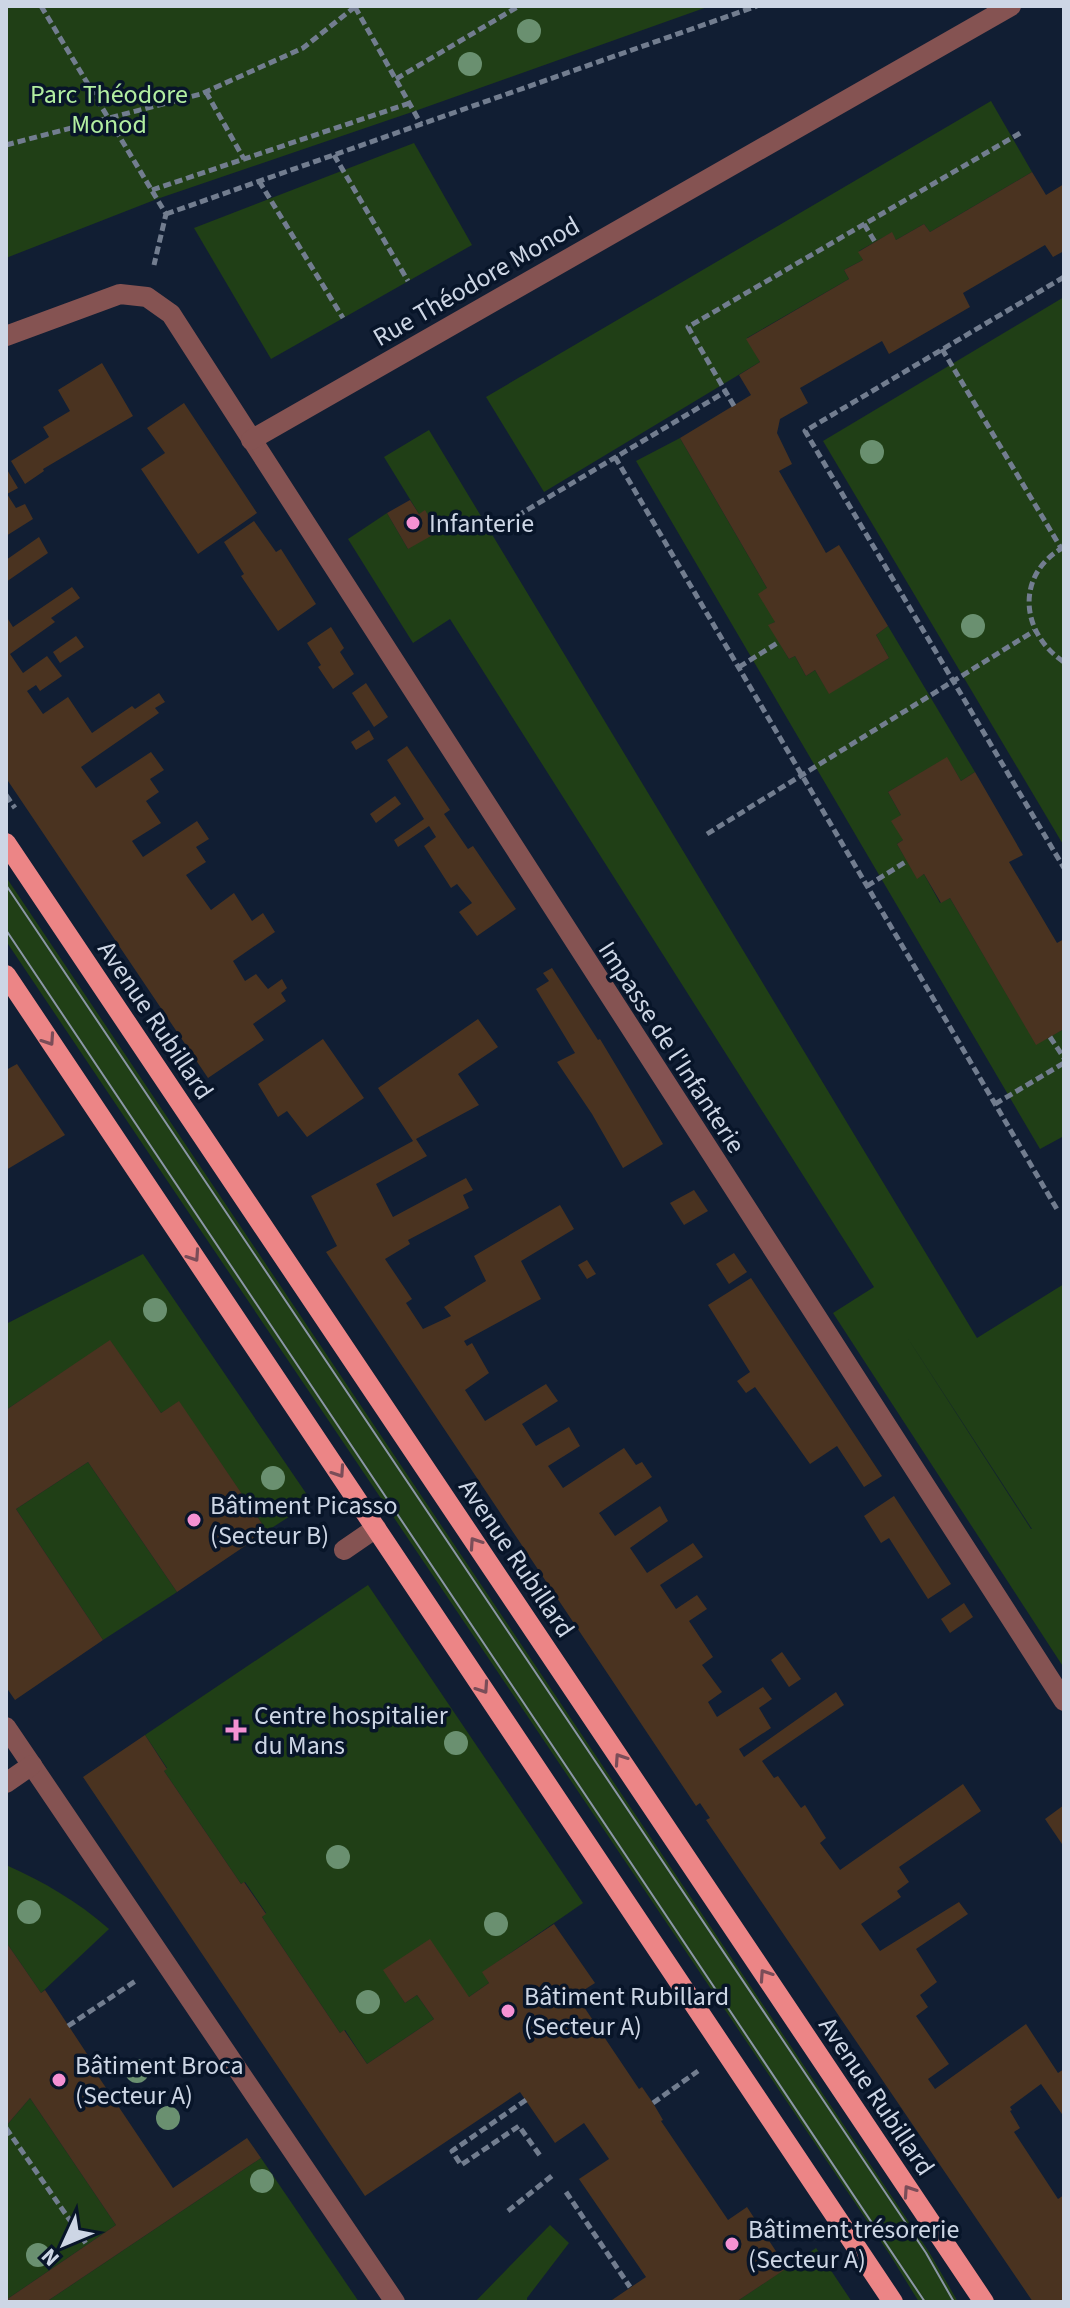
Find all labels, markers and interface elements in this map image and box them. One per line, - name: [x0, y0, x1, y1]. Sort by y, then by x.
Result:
- park label: Parc Théodore Monod: [30, 76, 188, 143]
- street label: Rue Théodore Monod: [366, 207, 586, 356]
- place label: Infanterie: [429, 505, 534, 542]
- marker: Infanterie: [404, 514, 422, 532]
- street label: Avenue Rubillard: [89, 933, 223, 1107]
- street label: Impasse de l'Infanterie: [589, 934, 754, 1161]
- one-way arrow: [40, 1031, 55, 1045]
- one-way arrow: [184, 1247, 199, 1262]
- one-way arrow: [329, 1463, 344, 1478]
- street label: Avenue Rubillard: [450, 1471, 584, 1645]
- place label: Bâtiment Picasso (Secteur B): [210, 1487, 398, 1554]
- marker: Bâtiment Picasso (Secteur B): [185, 1511, 203, 1529]
- one-way arrow: [470, 1537, 485, 1551]
- one-way arrow: [473, 1679, 488, 1694]
- place label: Centre hospitalier du Mans: [254, 1697, 449, 1764]
- marker: Centre hospitalier du Mans: [225, 1719, 247, 1741]
- one-way arrow: [615, 1753, 630, 1767]
- one-way arrow: [759, 1969, 774, 1983]
- place label: Bâtiment Rubillard (Secteur A): [524, 1978, 729, 2045]
- marker: Bâtiment Rubillard (Secteur A): [499, 2002, 517, 2020]
- street label: Avenue Rubillard: [810, 2009, 944, 2183]
- place label: Bâtiment Broca (Secteur A): [75, 2047, 244, 2114]
- marker: Bâtiment Broca (Secteur A): [50, 2071, 68, 2089]
- one-way arrow: [904, 2185, 919, 2199]
- north arrow: [24, 2204, 104, 2284]
- place label: Bâtiment trésorerie (Secteur A): [748, 2211, 959, 2278]
- marker: Bâtiment trésorerie (Secteur A): [723, 2235, 741, 2253]
- text: N: [34, 2241, 67, 2274]

